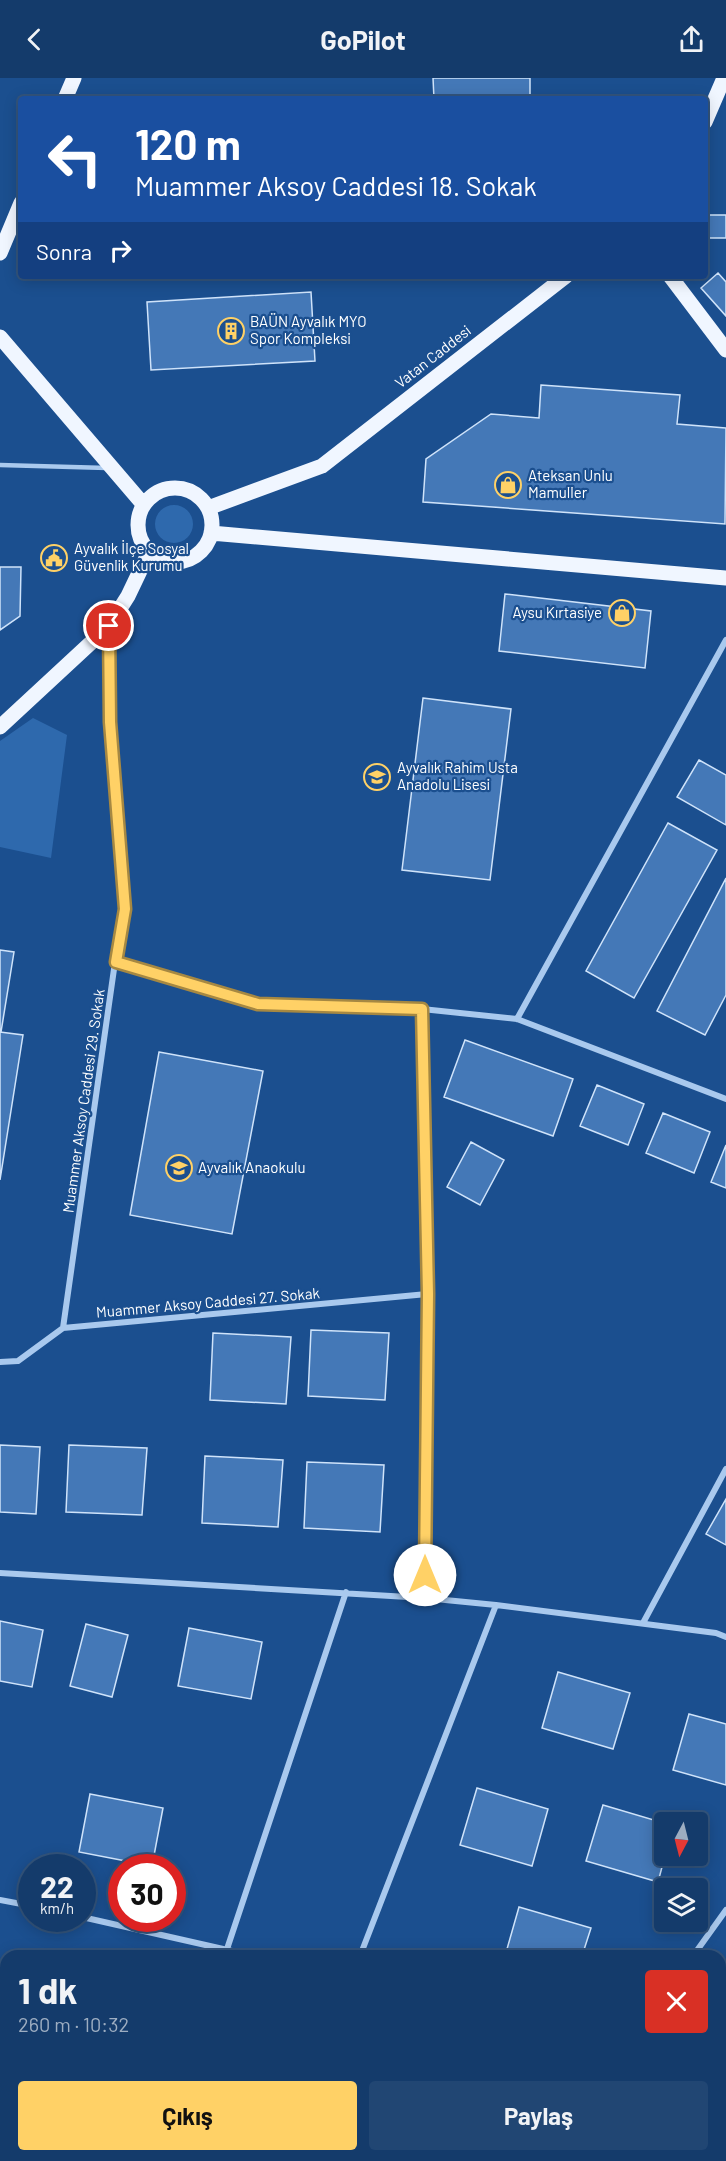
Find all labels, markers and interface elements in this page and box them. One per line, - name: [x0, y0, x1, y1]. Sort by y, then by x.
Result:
- icon: back: [18, 23, 51, 56]
- text: GoPilot: [320, 23, 406, 55]
- icon: share: [675, 23, 708, 56]
- text: 120 m: [135, 118, 241, 168]
- icon: left: [36, 120, 114, 198]
- text: Muammer Aksoy Caddesi 18. Sokak: [135, 169, 537, 201]
- icon: right: [104, 234, 137, 267]
- text: Sonra: [36, 238, 92, 264]
- place label: BAÜN Ayvalık MYO Spor Kompleksi: [250, 312, 367, 347]
- building icon: BAÜN Ayvalık MYO Spor Kompleksi: [216, 316, 246, 346]
- street label: Vatan Caddesi: [391, 321, 474, 391]
- place label: Ateksan Unlu Mamuller: [528, 466, 613, 501]
- shop icon: Ateksan Unlu Mamuller: [493, 470, 523, 500]
- place label: Ayvalık İlçe Sosyal Güvenlik Kurumu: [74, 539, 189, 574]
- public building icon: Ayvalık İlçe Sosyal Güvenlik Kurumu: [39, 543, 69, 573]
- shop icon: Aysu Kırtasiye: [607, 598, 637, 628]
- pin: [83, 600, 134, 651]
- place label: Aysu Kırtasiye: [512, 603, 602, 621]
- icon: arrive: [92, 609, 125, 642]
- place label: Ayvalık Rahim Usta Anadolu Lisesi: [397, 758, 518, 793]
- school or university icon: Ayvalık Rahim Usta Anadolu Lisesi: [362, 762, 392, 792]
- street label: Muammer Aksoy Caddesi 29. Sokak: [58, 987, 108, 1214]
- school or university icon: Ayvalık Anaokulu: [164, 1153, 194, 1183]
- place label: Ayvalık Anaokulu: [198, 1158, 305, 1176]
- street label: Muammer Aksoy Caddesi 27. Sokak: [95, 1283, 321, 1321]
- position arrow: [393, 1543, 457, 1607]
- north arrow: [654, 1812, 708, 1866]
- map controls: [654, 1812, 708, 1932]
- speed limit sign: 30: [108, 1854, 186, 1932]
- text: 22: [40, 1868, 74, 1904]
- button: layers: [654, 1878, 708, 1932]
- text: km/h: [40, 1899, 74, 1917]
- text: 1 dk: [18, 1968, 78, 2011]
- button: close: [645, 1970, 708, 2033]
- text: 260 m · 10:32: [18, 2012, 129, 2036]
- button: Çıkış: [18, 2081, 357, 2150]
- button: Paylaş: [369, 2081, 708, 2150]

